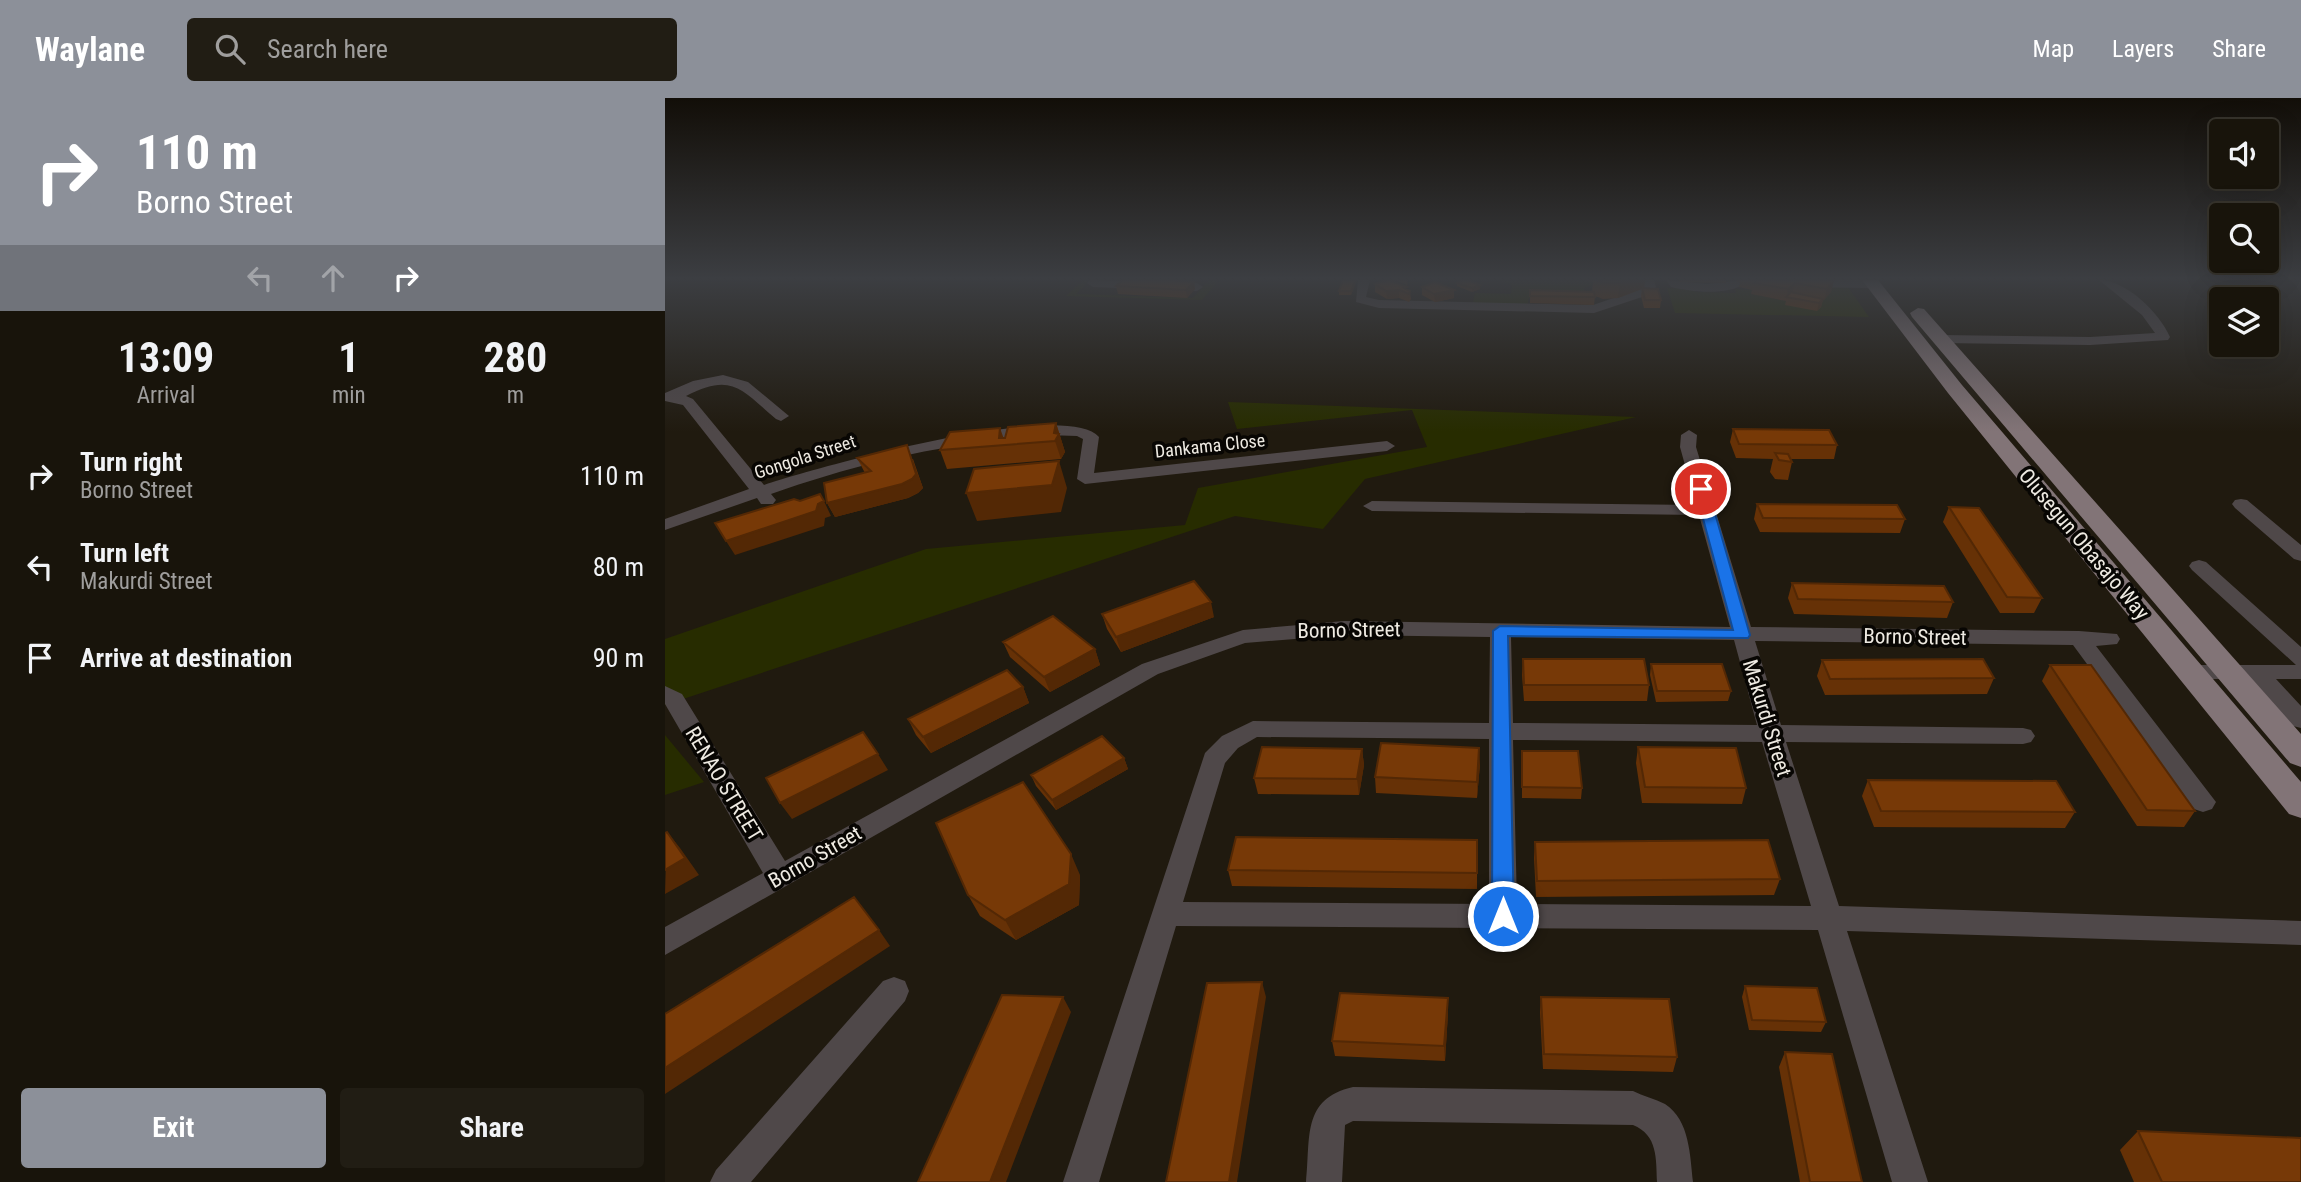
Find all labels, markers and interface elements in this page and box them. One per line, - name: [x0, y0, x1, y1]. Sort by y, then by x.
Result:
- search box: [187, 18, 677, 81]
- text: Waylane: [35, 30, 145, 69]
- icon: search: [211, 30, 249, 68]
- text: Search here: [267, 34, 388, 64]
- text: Map: [2033, 35, 2074, 63]
- text: Layers: [2112, 35, 2174, 63]
- text: Share: [2212, 35, 2266, 63]
- map controls: [2209, 119, 2279, 357]
- button: sound: [2209, 119, 2279, 189]
- text: 110 m: [136, 124, 258, 181]
- icon: right: [21, 126, 112, 217]
- text: Borno Street: [136, 183, 293, 221]
- button: search: [2209, 203, 2279, 273]
- icon: left: [241, 259, 279, 297]
- icon: ahead: [314, 259, 352, 297]
- icon: right: [387, 259, 425, 297]
- button: layers: [2209, 287, 2279, 357]
- text: 13:09: [118, 333, 214, 382]
- text: 1: [338, 333, 359, 382]
- text: 280: [483, 333, 547, 382]
- text: Arrival: [137, 382, 195, 409]
- text: min: [332, 382, 366, 409]
- text: m: [507, 382, 524, 409]
- street label: Dankama Close: [1154, 429, 1266, 462]
- street label: Gongola Street: [751, 430, 858, 483]
- text: Turn right: [80, 447, 182, 477]
- icon: right: [21, 457, 59, 495]
- pin: [1671, 459, 1731, 519]
- text: 110 m: [580, 461, 644, 491]
- street label: Olusegun Obasajo Way: [2014, 464, 2154, 625]
- icon: arrive: [1682, 470, 1720, 508]
- text: Borno Street: [80, 477, 193, 504]
- text: Turn left: [80, 538, 169, 568]
- icon: left: [21, 548, 59, 586]
- text: 80 m: [593, 552, 644, 582]
- text: Makurdi Street: [80, 568, 213, 595]
- street label: Borno Street: [1297, 617, 1401, 643]
- street label: Borno Street: [1863, 624, 1967, 650]
- icon: arrive: [21, 639, 59, 677]
- text: Arrive at destination: [80, 643, 292, 673]
- text: 90 m: [593, 643, 644, 673]
- street label: Makurdi Street: [1738, 657, 1796, 779]
- street label: RENAO STREET: [680, 722, 768, 846]
- street label: Borno Street: [764, 821, 866, 893]
- position arrow: [1466, 879, 1540, 953]
- button: Exit: [21, 1088, 326, 1168]
- button: Share: [340, 1088, 644, 1168]

